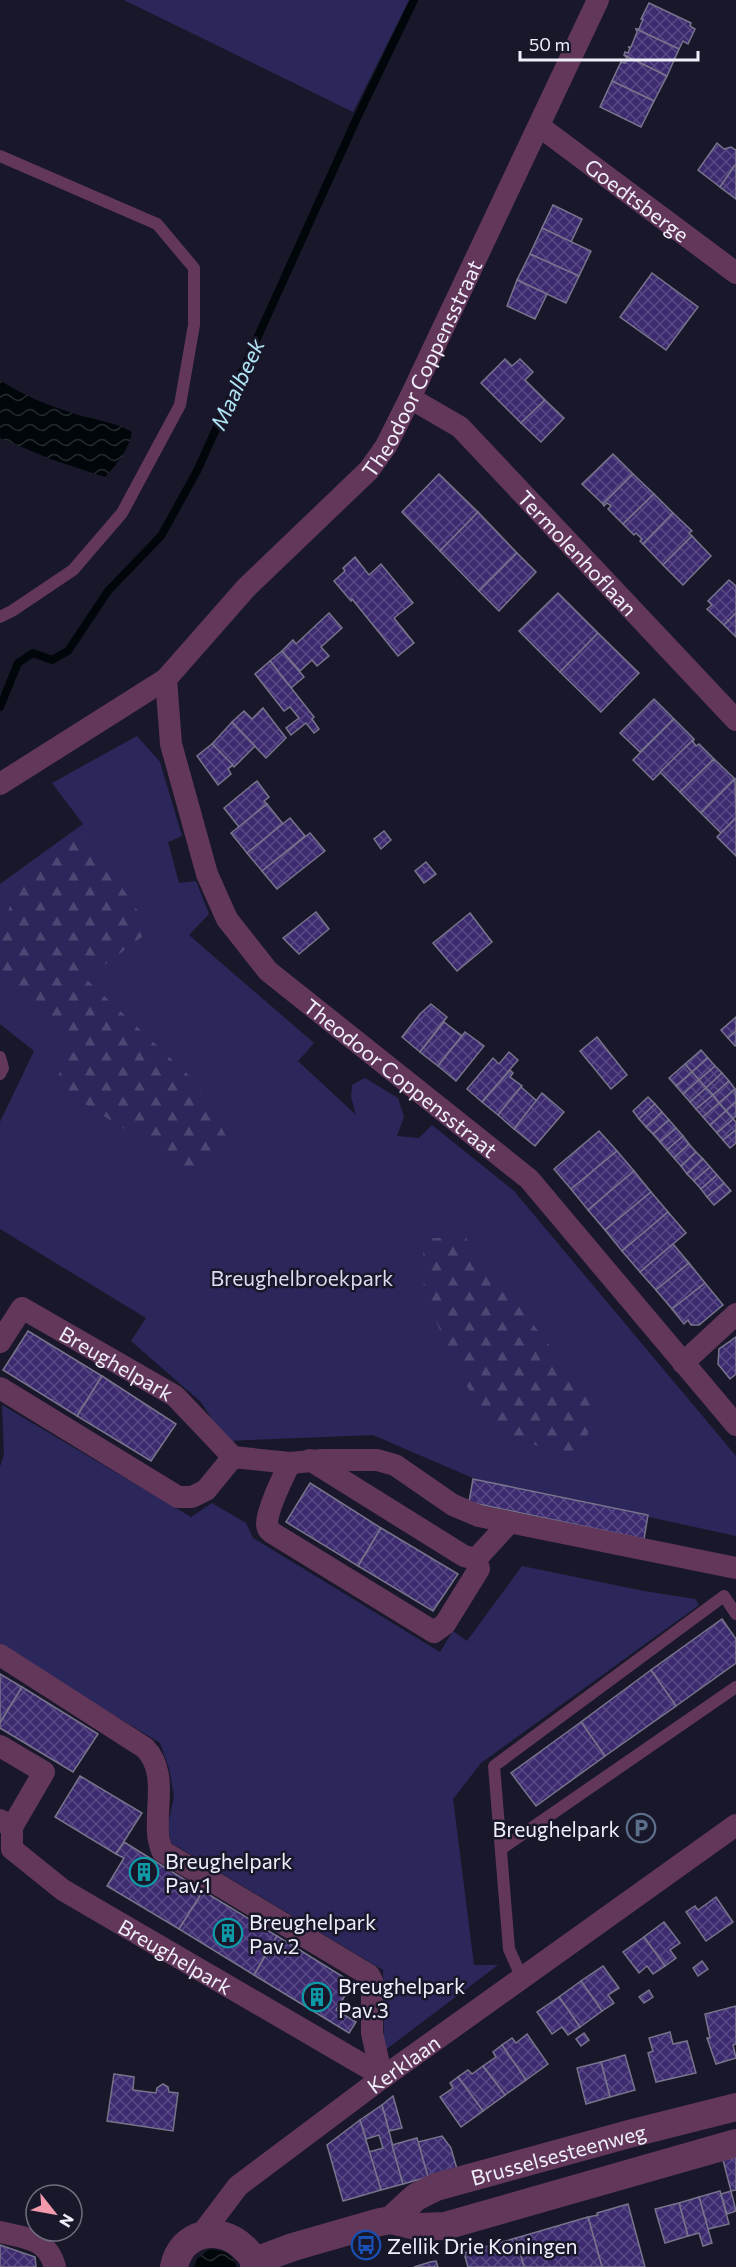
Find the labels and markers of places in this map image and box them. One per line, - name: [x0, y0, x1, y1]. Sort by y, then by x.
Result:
- parking icon: Breughelpark: [625, 1812, 657, 1844]
- place label: Breughelpark: [493, 1816, 620, 1841]
- place label: Breughelpark Pav.1: [165, 1848, 292, 1897]
- building icon: Breughelpark Pav.1: [128, 1856, 160, 1888]
- place label: Breughelpark Pav.2: [249, 1909, 376, 1958]
- building icon: Breughelpark Pav.2: [212, 1917, 244, 1949]
- place label: Breughelpark Pav.3: [338, 1973, 465, 2022]
- building icon: Breughelpark Pav.3: [301, 1981, 333, 2013]
- bus stop icon: Zellik Drie Koningen: [350, 2229, 382, 2261]
- place label: Zellik Drie Koningen: [387, 2233, 578, 2258]

